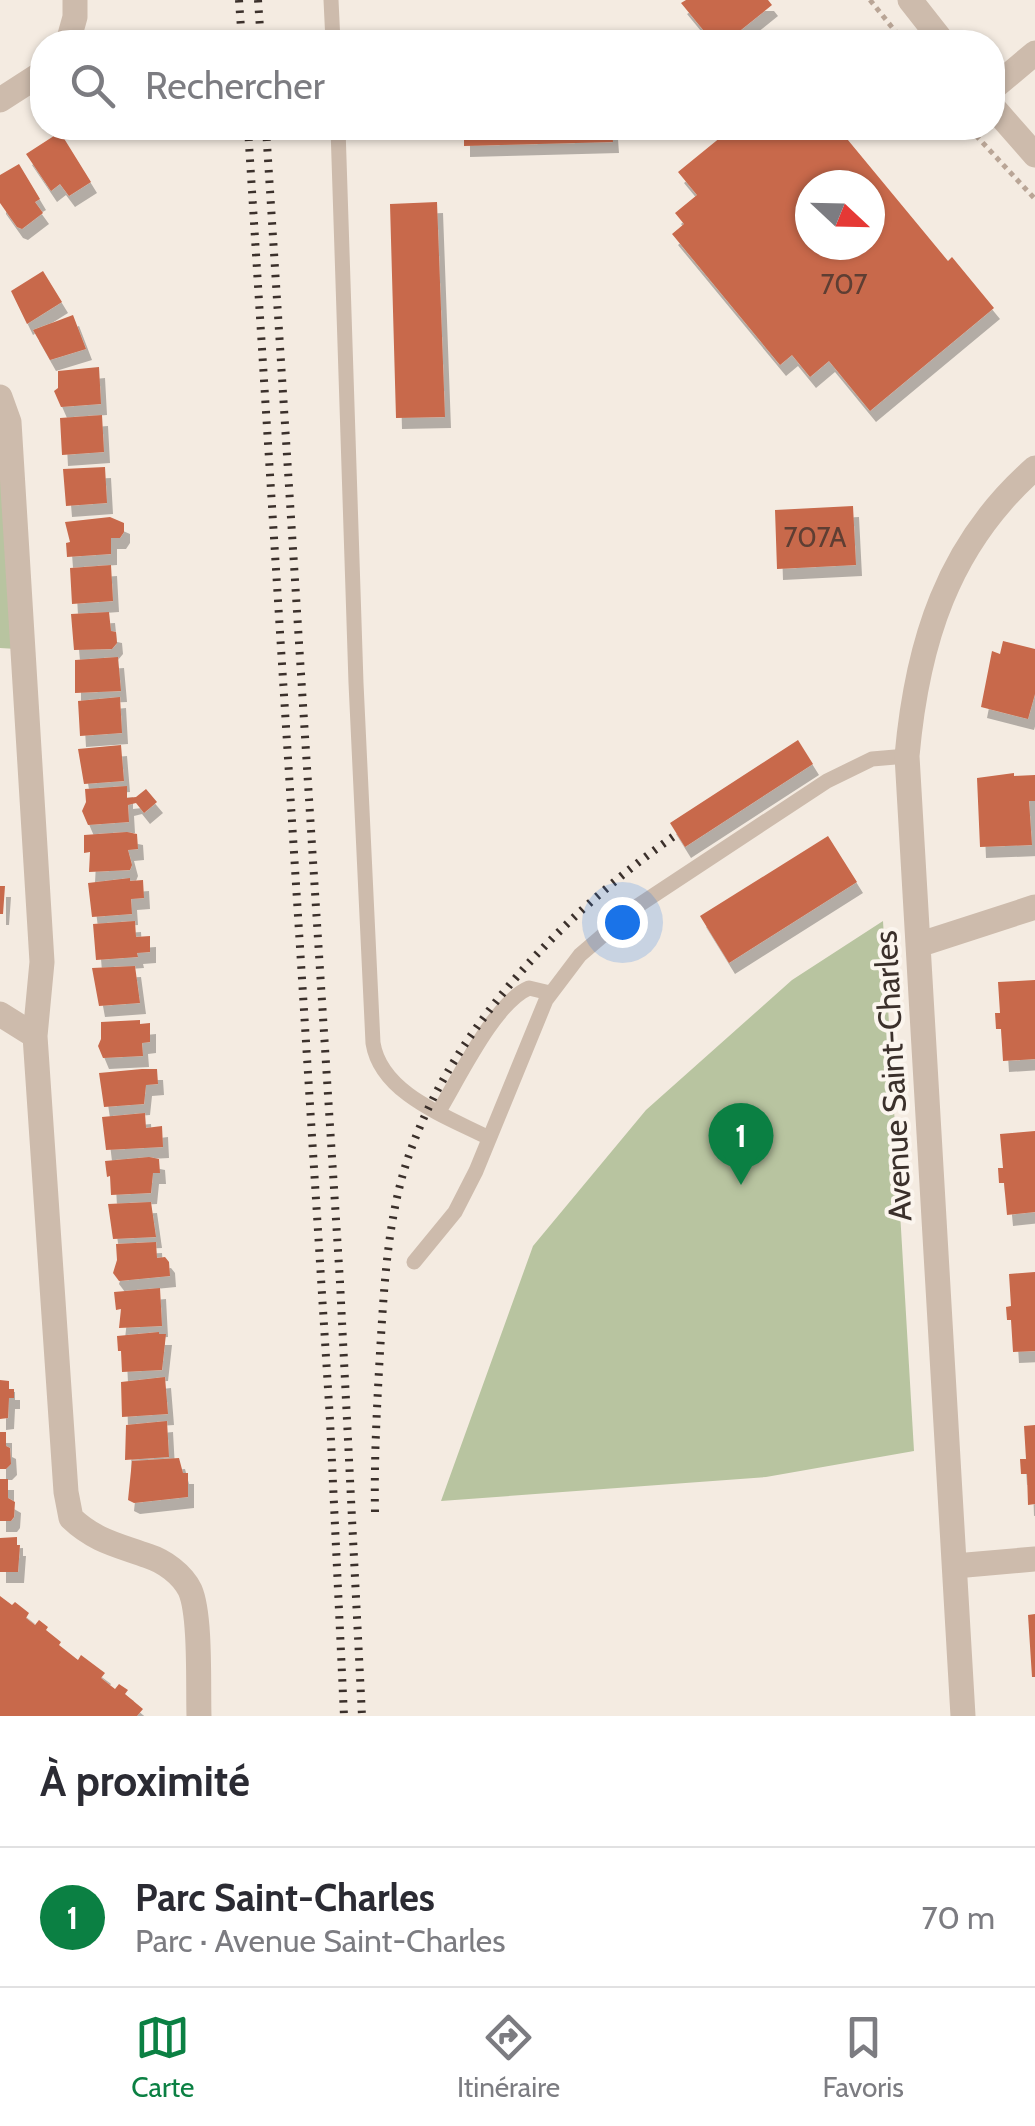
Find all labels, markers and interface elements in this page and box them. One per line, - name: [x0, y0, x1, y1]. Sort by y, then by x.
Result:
- search box: [30, 30, 1005, 140]
- icon: search: [65, 58, 120, 113]
- text: Rechercher: [145, 62, 325, 109]
- north arrow: [795, 170, 885, 260]
- house number: 707: [820, 267, 868, 301]
- house number: 707A: [783, 520, 847, 554]
- your location: [597, 897, 648, 948]
- street label: Avenue Saint-Charles: [865, 930, 920, 1222]
- pin: 1: [708, 1102, 774, 1185]
- text: À proximité: [40, 1755, 250, 1807]
- text: Parc Saint-Charles: [135, 1874, 435, 1921]
- text: 1: [67, 1898, 78, 1937]
- text: 70 m: [922, 1898, 995, 1937]
- text: Parc · Avenue Saint-Charles: [135, 1921, 506, 1960]
- tab: Carte: [131, 2010, 194, 2104]
- tab: Itinéraire: [457, 2010, 560, 2104]
- tab: Favoris: [822, 2010, 904, 2104]

